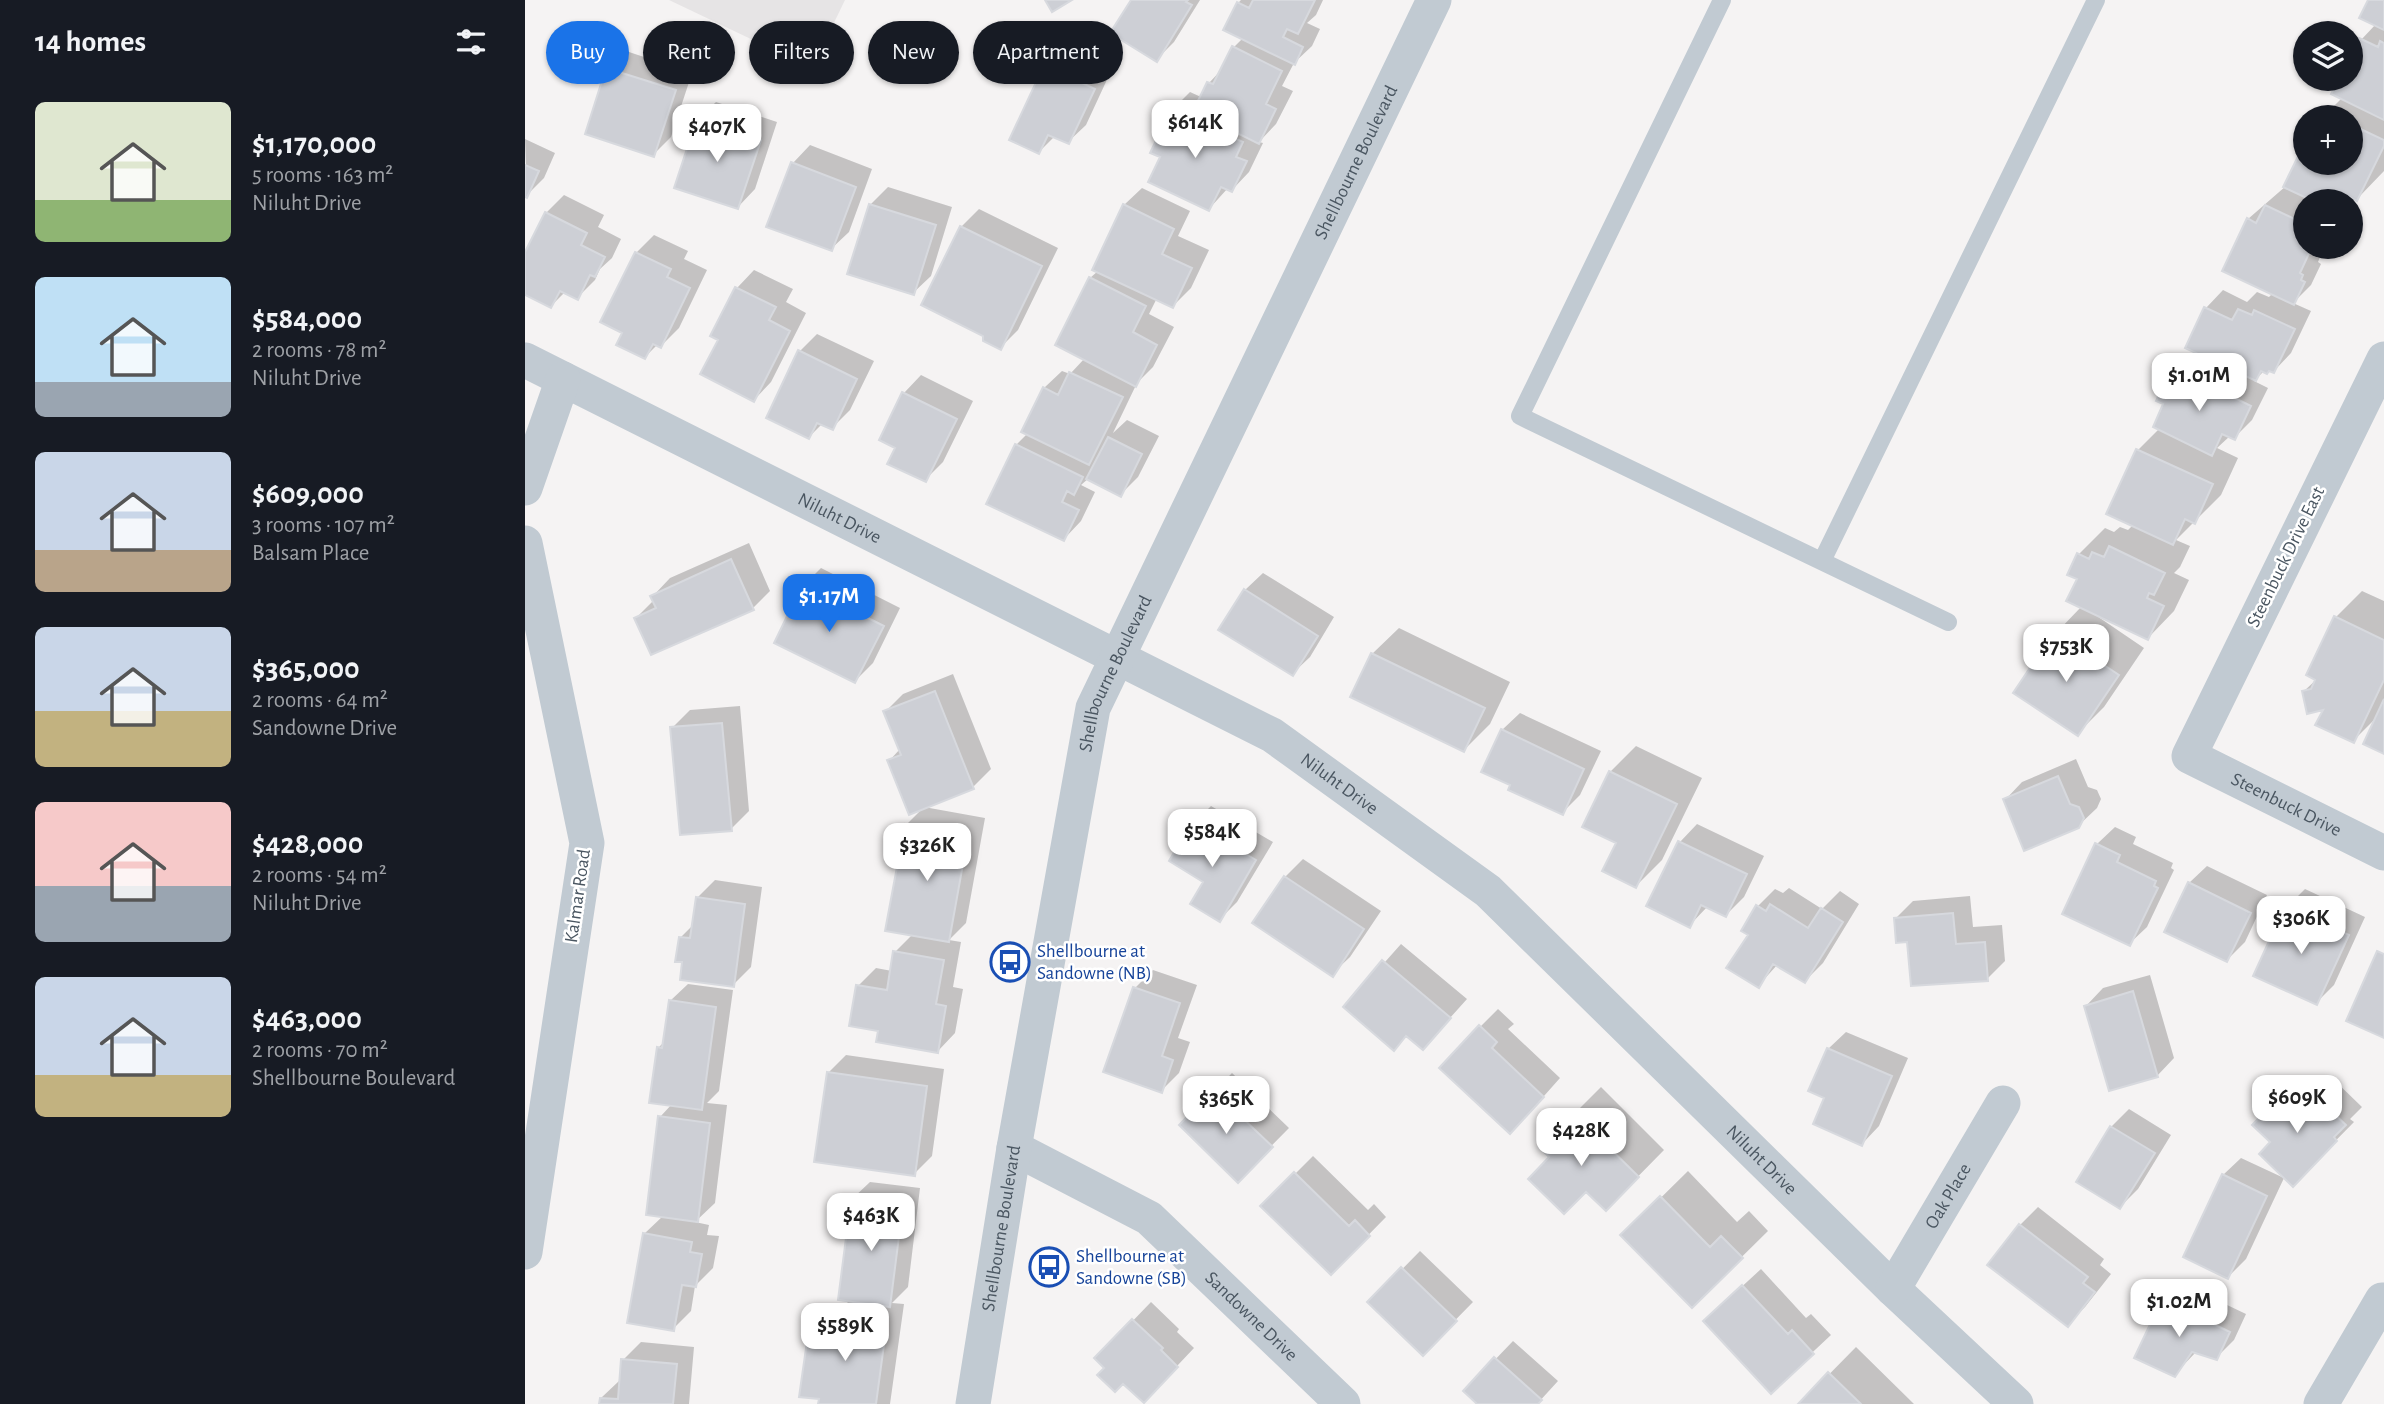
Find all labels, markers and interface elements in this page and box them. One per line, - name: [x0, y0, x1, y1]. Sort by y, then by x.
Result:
- chip: Buy: [546, 21, 629, 84]
- chip: Rent: [643, 21, 735, 84]
- chip: Filters: [749, 21, 854, 84]
- chip: New: [868, 21, 959, 84]
- chip: Apartment: [973, 21, 1123, 84]
- map controls: [2293, 21, 2363, 259]
- button: layers: [2293, 21, 2363, 91]
- icon: filters: [452, 23, 490, 61]
- text: 14 homes: [35, 27, 146, 57]
- street label: Shellbourne Boulevard: [1311, 82, 1401, 242]
- pin: $614K: [1146, 100, 1244, 160]
- pin: $407K: [668, 104, 766, 164]
- button: +: [2293, 105, 2363, 175]
- text: $614K: [1168, 111, 1222, 134]
- text: $407K: [688, 115, 746, 138]
- text: $1,170,000: [252, 129, 376, 159]
- icon: home: [91, 130, 175, 214]
- text: 5 rooms · 163 m²: [252, 164, 393, 187]
- button: −: [2293, 189, 2363, 259]
- text: Niluht Drive: [252, 192, 362, 215]
- text: $584,000: [252, 304, 362, 334]
- icon: home: [91, 305, 175, 389]
- text: 2 rooms · 78 m²: [252, 339, 387, 362]
- pin: $1.01M: [2142, 354, 2256, 413]
- text: $1.01M: [2168, 364, 2230, 387]
- text: Niluht Drive: [252, 367, 362, 390]
- text: $609,000: [252, 479, 364, 509]
- icon: home: [91, 480, 175, 564]
- street label: Steenbuck Drive East: [2244, 484, 2328, 630]
- street label: Niluht Drive: [795, 489, 884, 547]
- text: 3 rooms · 107 m²: [252, 514, 395, 537]
- text: Balsam Place: [252, 542, 369, 565]
- pin: $1.17M: [772, 574, 886, 634]
- text: $1.17M: [799, 585, 859, 608]
- street label: Shellbourne Boulevard: [1076, 592, 1155, 753]
- pin: $753K: [2017, 624, 2115, 684]
- text: $753K: [2039, 635, 2093, 658]
- text: $365,000: [252, 654, 360, 684]
- icon: home: [91, 655, 175, 739]
- text: 2 rooms · 64 m²: [252, 689, 388, 712]
- text: Sandowne Drive: [252, 717, 397, 740]
- street label: Niluht Drive: [1297, 749, 1382, 818]
- street label: Steenbuck Drive: [2228, 769, 2344, 840]
- pin: $584K: [1163, 810, 1261, 869]
- text: $584K: [1184, 820, 1240, 843]
- pin: $326K: [878, 824, 976, 883]
- text: $428,000: [252, 829, 363, 859]
- icon: home: [91, 830, 175, 914]
- text: $326K: [899, 834, 955, 857]
- street label: Kalmar Road: [562, 848, 594, 944]
- text: 2 rooms · 54 m²: [252, 864, 387, 887]
- text: Niluht Drive: [252, 892, 362, 915]
- pin: $306K: [2252, 897, 2350, 956]
- text: $306K: [2273, 907, 2329, 930]
- bus stop icon: Shellbourne at Sandowne (NB): [989, 941, 1031, 983]
- place label: Shellbourne at Sandowne (NB): [1037, 942, 1152, 983]
- text: $463,000: [252, 1004, 362, 1034]
- icon: home: [91, 1005, 175, 1089]
- text: 2 rooms · 70 m²: [252, 1039, 388, 1062]
- text: Shellbourne Boulevard: [252, 1067, 455, 1090]
- pin: $365K: [1177, 1076, 1275, 1136]
- pin: $609K: [2248, 1076, 2346, 1135]
- text: $609K: [2268, 1086, 2326, 1109]
- text: $365K: [1199, 1087, 1253, 1110]
- pin: $428K: [1532, 1108, 1630, 1168]
- text: $428K: [1552, 1119, 1610, 1142]
- street label: Niluht Drive: [1723, 1121, 1801, 1198]
- street label: Shellbourne Boulevard: [978, 1144, 1024, 1313]
- street label: Oak Place: [1921, 1160, 1975, 1232]
- pin: $463K: [822, 1194, 920, 1253]
- text: $463K: [843, 1204, 899, 1227]
- bus stop icon: Shellbourne at Sandowne (SB): [1028, 1246, 1070, 1288]
- place label: Shellbourne at Sandowne (SB): [1076, 1247, 1187, 1288]
- street label: Sandowne Drive: [1202, 1268, 1301, 1365]
- pin: $1.02M: [2122, 1280, 2236, 1339]
- text: $1.02M: [2146, 1290, 2212, 1313]
- pin: $589K: [796, 1304, 894, 1363]
- text: $589K: [817, 1314, 873, 1337]

